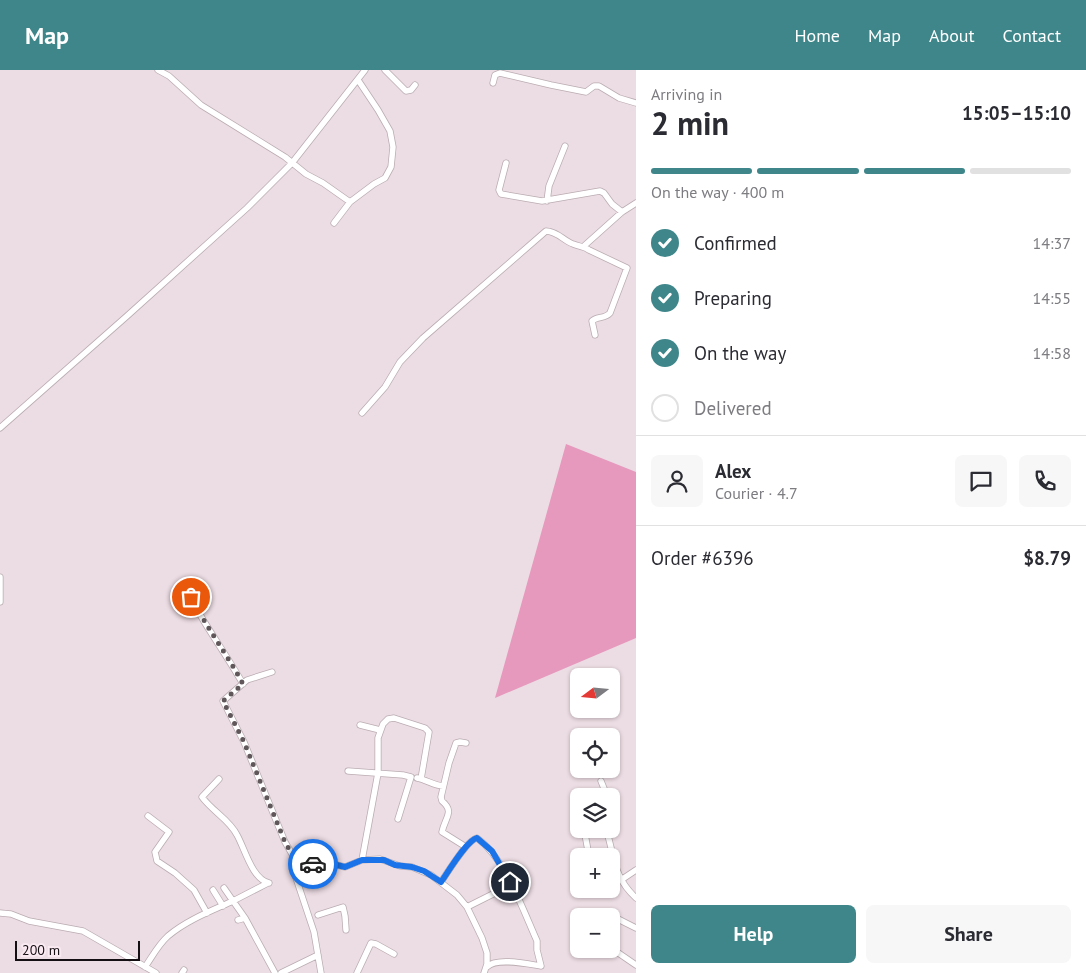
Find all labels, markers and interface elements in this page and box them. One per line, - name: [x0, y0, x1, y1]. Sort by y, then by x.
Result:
- text: Map: [25, 20, 69, 51]
- text: Home: [794, 24, 840, 47]
- text: Map: [868, 24, 901, 47]
- text: About: [929, 24, 975, 47]
- text: Contact: [1003, 24, 1061, 47]
- text: Arriving in: [651, 84, 722, 104]
- text: 15:05–15:10: [962, 101, 1071, 125]
- text: 2 min: [651, 102, 729, 144]
- text: On the way · 400 m: [651, 182, 784, 202]
- icon: check: [651, 229, 679, 257]
- text: Confirmed: [694, 231, 777, 255]
- text: 14:37: [1033, 233, 1071, 253]
- icon: check: [651, 284, 679, 312]
- text: Preparing: [694, 286, 772, 310]
- text: 14:55: [1033, 288, 1071, 308]
- icon: check: [651, 339, 679, 367]
- text: On the way: [694, 341, 786, 365]
- text: 14:58: [1033, 343, 1071, 363]
- text: Delivered: [694, 396, 772, 420]
- button: person: [651, 455, 703, 507]
- button: chat: [955, 455, 1007, 507]
- button: phone: [1019, 455, 1071, 507]
- text: Alex: [715, 459, 751, 483]
- text: Courier · 4.7: [715, 483, 798, 503]
- text: Order #6396: [651, 546, 754, 570]
- text: $8.79: [1023, 546, 1071, 570]
- pin: [170, 576, 212, 618]
- icon: bag: [177, 583, 205, 611]
- north arrow: [570, 668, 620, 718]
- map controls: [570, 668, 620, 958]
- button: locate: [570, 728, 620, 778]
- button: layers: [570, 788, 620, 838]
- courier: [288, 839, 338, 889]
- button: +: [570, 848, 620, 898]
- icon: car: [299, 850, 327, 878]
- pin: [489, 861, 531, 903]
- icon: home: [496, 868, 524, 896]
- button: Help: [651, 905, 856, 963]
- button: Share: [866, 905, 1071, 963]
- button: −: [570, 908, 620, 958]
- scale bar: [15, 938, 140, 961]
- text: 200 m: [22, 941, 60, 959]

